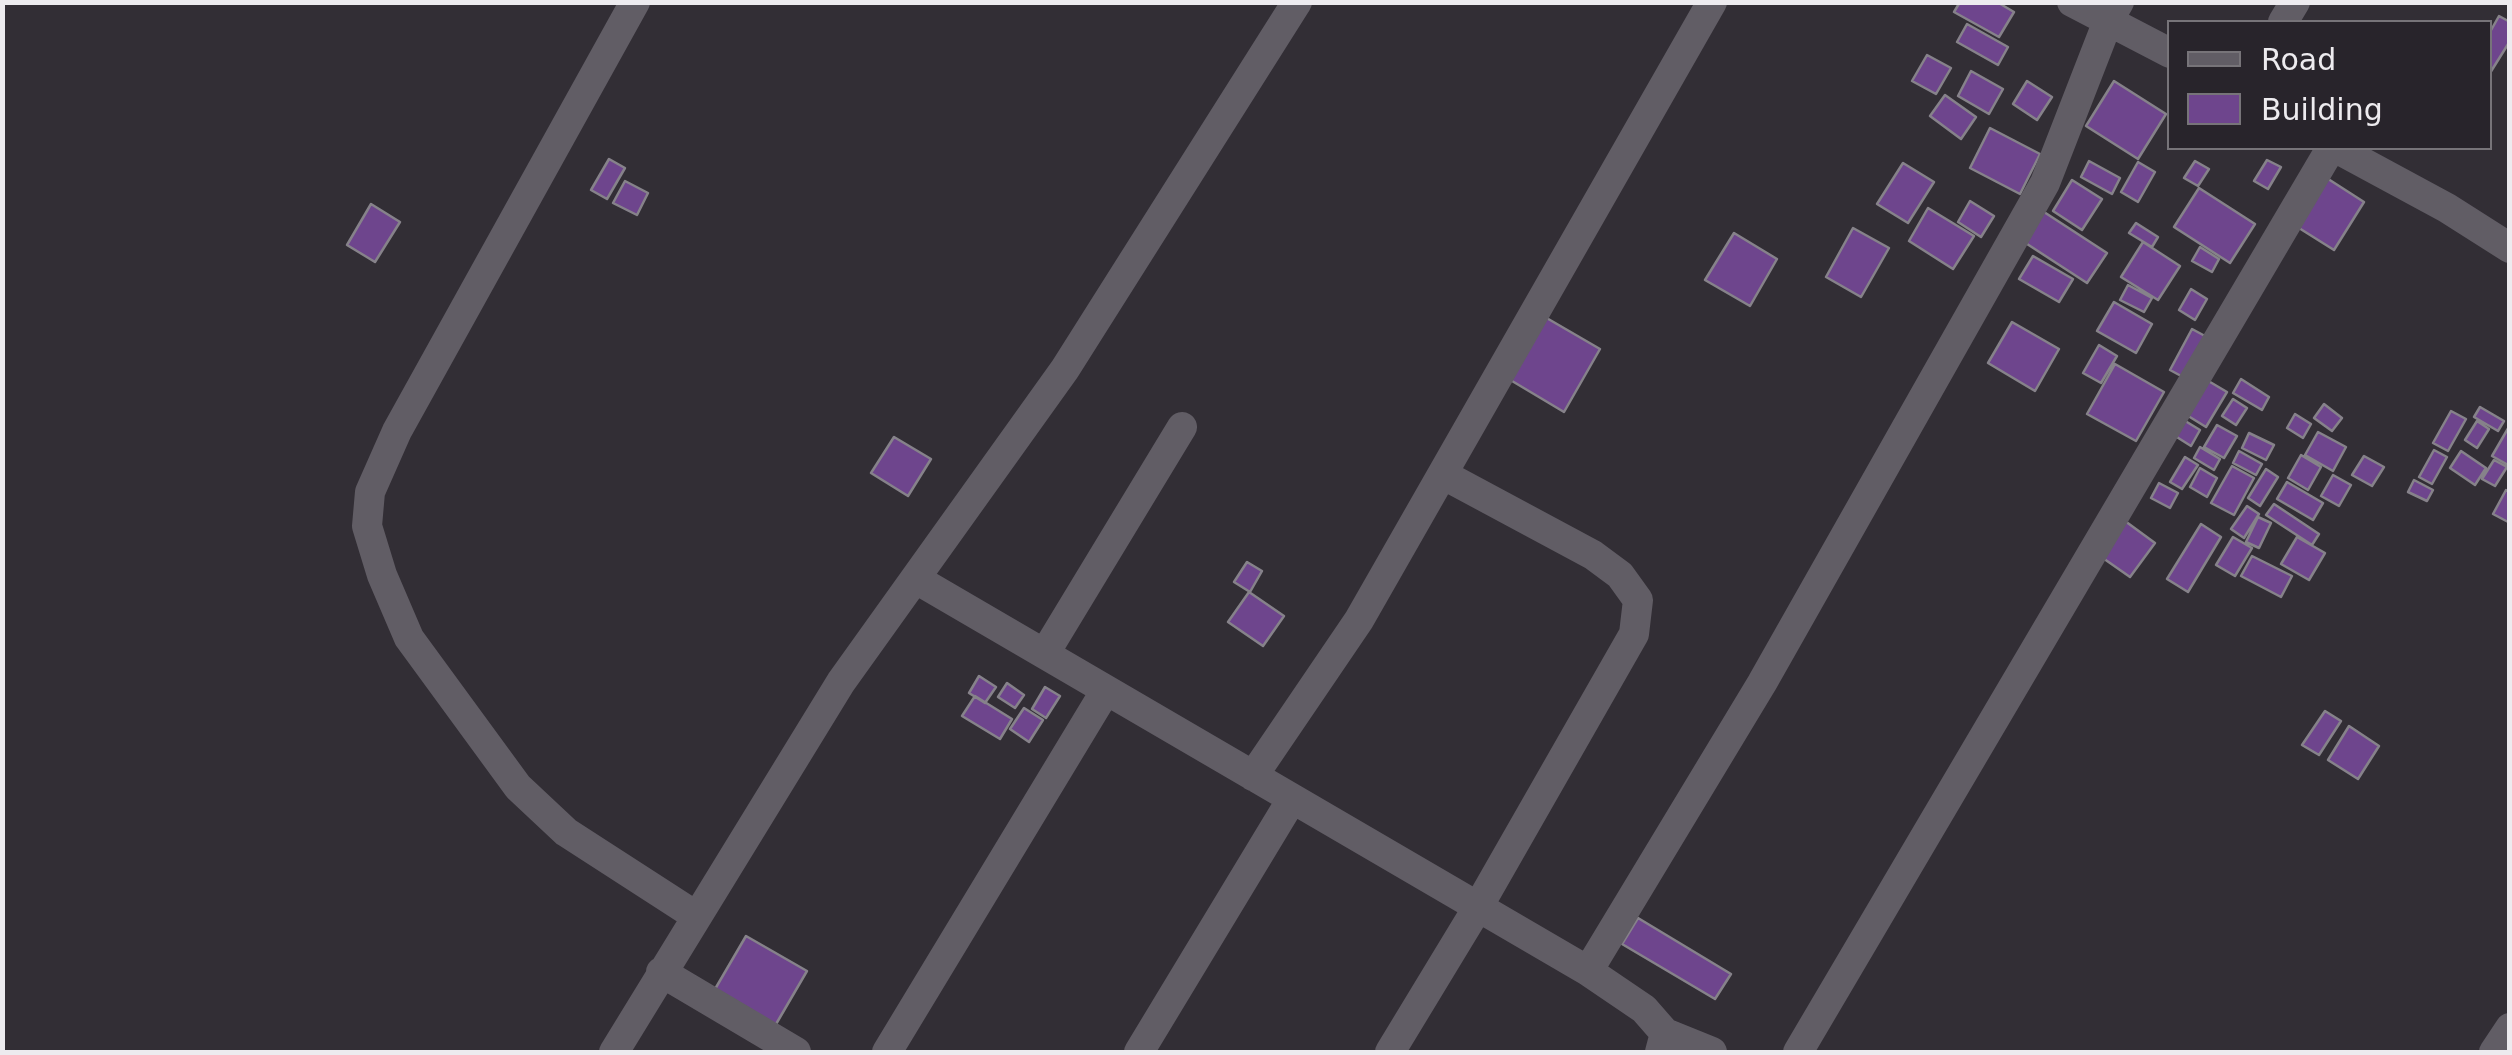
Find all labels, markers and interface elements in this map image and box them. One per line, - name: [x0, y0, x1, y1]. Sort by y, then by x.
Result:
- legend: [2167, 20, 2492, 150]
- text: Road: [2261, 42, 2336, 77]
- text: Building: [2261, 92, 2383, 127]

